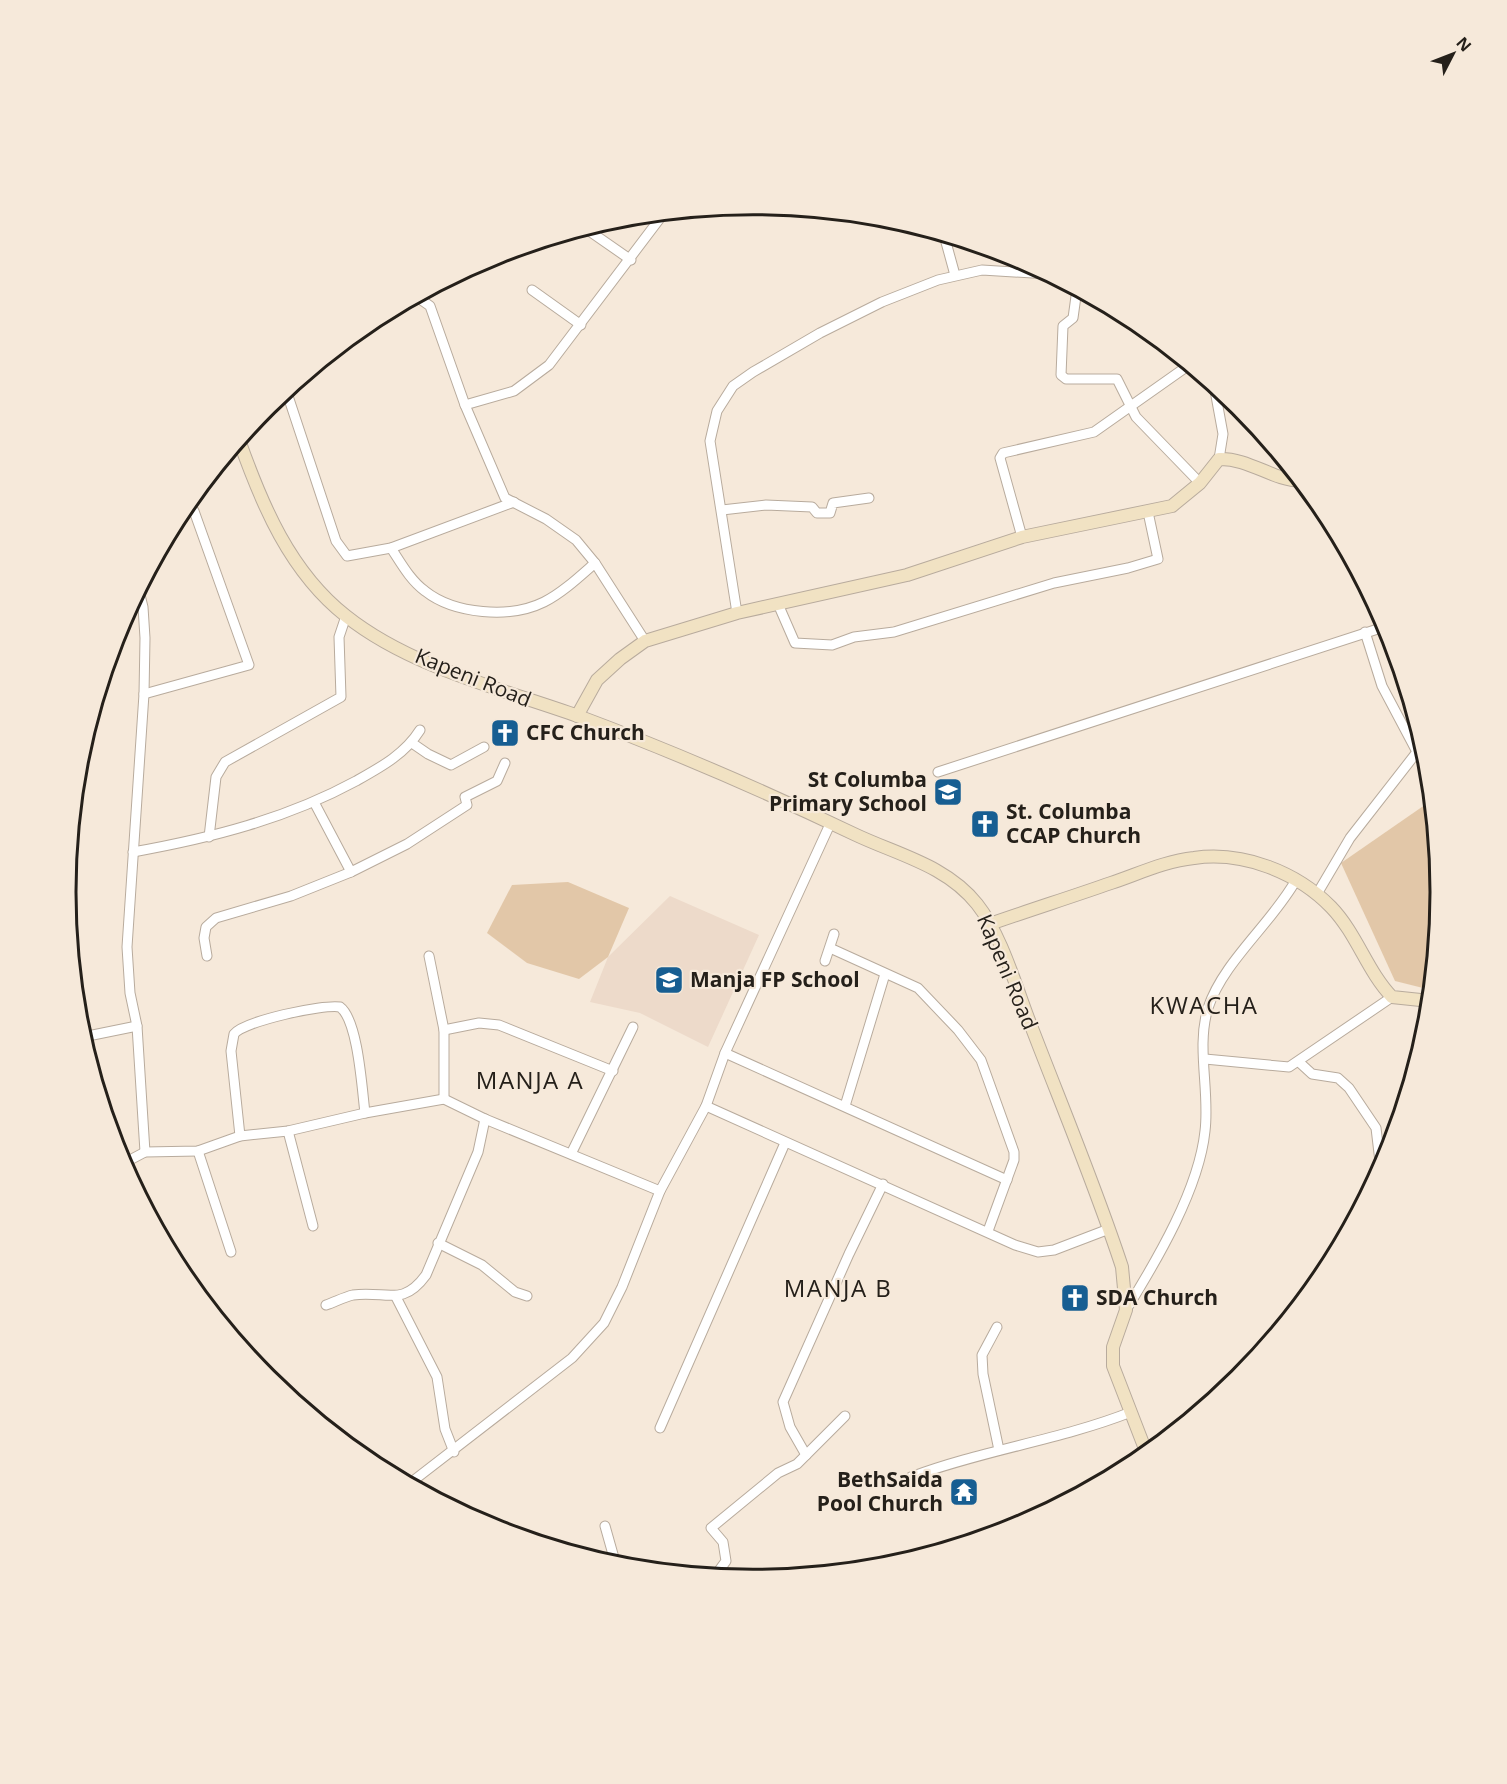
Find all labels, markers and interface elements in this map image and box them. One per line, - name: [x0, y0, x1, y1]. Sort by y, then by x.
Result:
- north arrow: [1423, 24, 1483, 84]
- text: N: [1452, 32, 1477, 56]
- street label: Kapeni Road: [411, 641, 536, 713]
- church icon: CFC Church: [489, 717, 521, 749]
- place label: CFC Church: [526, 718, 645, 746]
- place label: St Columba Primary School: [769, 765, 927, 817]
- school or university icon: St Columba Primary School: [932, 776, 964, 808]
- place label: St. Columba CCAP Church: [1006, 797, 1141, 849]
- church icon: St. Columba CCAP Church: [969, 808, 1001, 840]
- street label: Kapeni Road: [971, 910, 1045, 1034]
- school or university icon: Manja FP School: [653, 964, 685, 996]
- place label: Manja FP School: [690, 965, 860, 993]
- district label: KWACHA: [1149, 988, 1259, 1021]
- district label: MANJA A: [476, 1063, 584, 1096]
- district label: MANJA B: [784, 1271, 892, 1304]
- church icon: SDA Church: [1059, 1282, 1091, 1314]
- place label: SDA Church: [1096, 1283, 1218, 1311]
- place label: BethSaida Pool Church: [817, 1465, 943, 1517]
- temple icon: BethSaida Pool Church: [948, 1476, 980, 1508]

